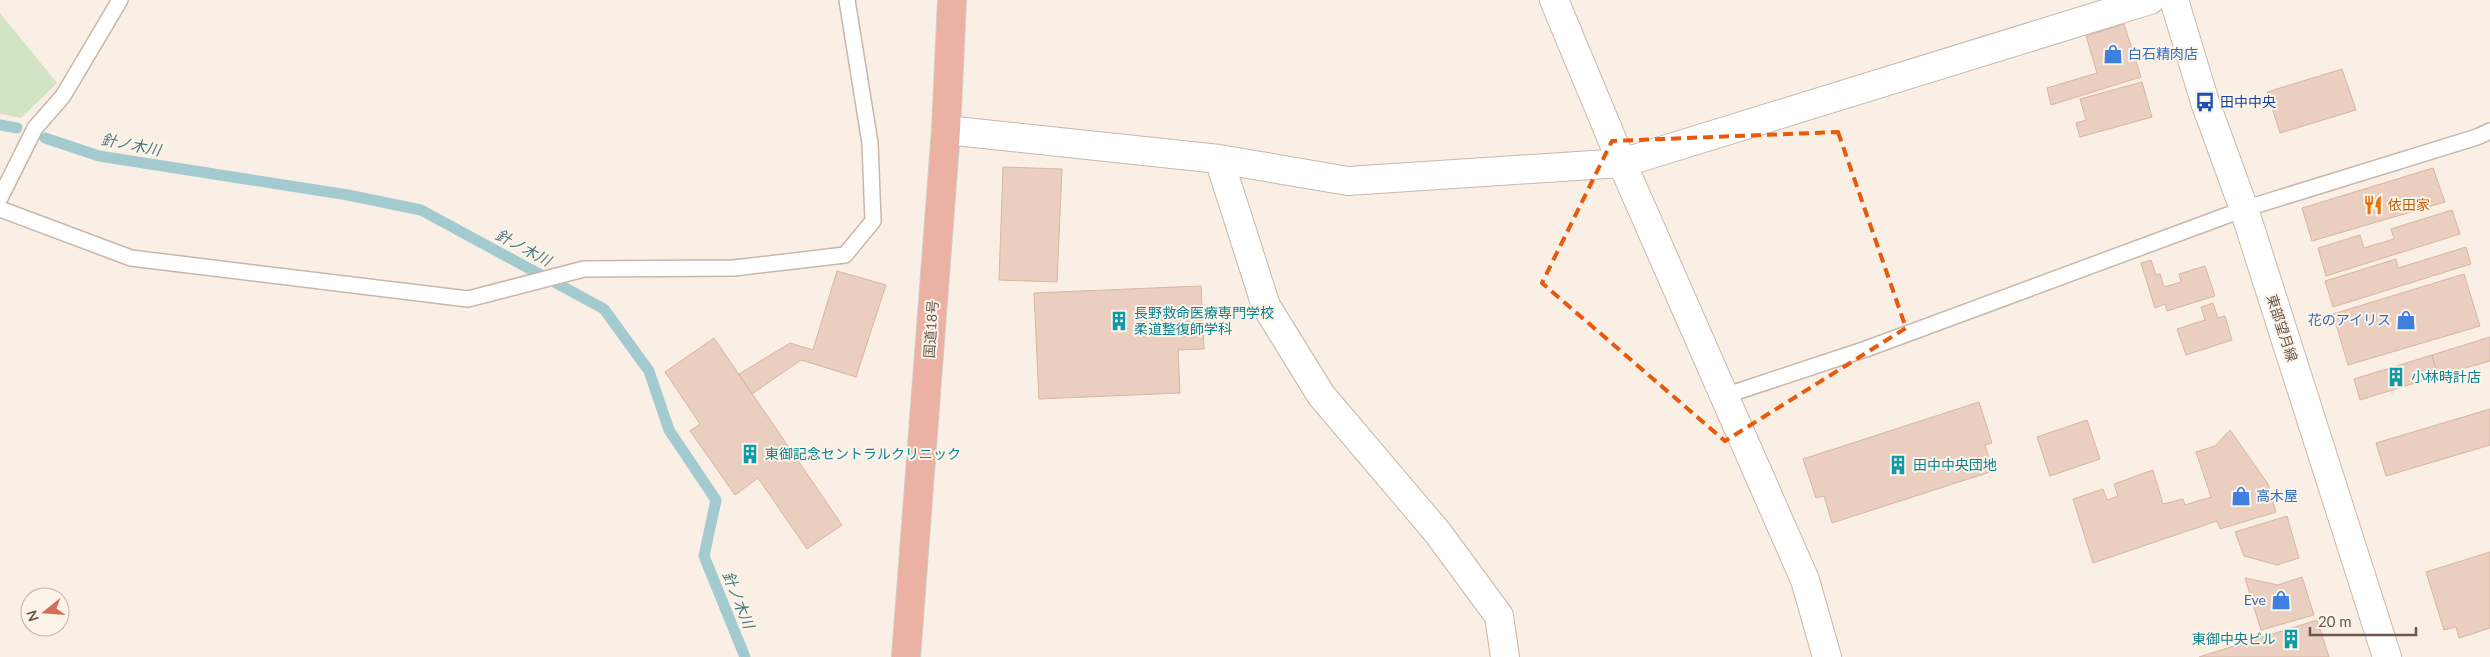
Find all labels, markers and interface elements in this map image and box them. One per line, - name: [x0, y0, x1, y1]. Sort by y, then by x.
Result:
- shop icon: 白石精肉店: [2102, 43, 2124, 65]
- place label: 白石精肉店: [2128, 45, 2198, 62]
- bus stop icon: 田中中央: [2194, 91, 2216, 113]
- place label: 田中中央: [2220, 93, 2276, 110]
- water label: 針ノ木川: [100, 129, 164, 159]
- restaurant icon: 依田家: [2362, 194, 2384, 216]
- place label: 依田家: [2387, 196, 2430, 213]
- water label: 針ノ木川: [493, 225, 556, 270]
- street label: 東部望月線: [2264, 292, 2301, 364]
- street label: 国道18号: [920, 299, 941, 359]
- place label: 長野救命医療専門学校 柔道整復師学科: [1134, 304, 1274, 337]
- shop icon: 花のアイリス: [2395, 309, 2417, 331]
- building icon: 長野救命医療専門学校 柔道整復師学科: [1108, 310, 1130, 332]
- place label: 花のアイリス: [2308, 311, 2391, 328]
- building icon: 小林時計店: [2385, 366, 2407, 388]
- place label: 小林時計店: [2411, 368, 2481, 385]
- building icon: 東御記念セントラルクリニック: [739, 443, 761, 465]
- place label: 東御記念セントラルクリニック: [765, 445, 961, 462]
- building icon: 田中中央団地: [1887, 454, 1909, 476]
- place label: 田中中央団地: [1913, 456, 1997, 473]
- shop icon: 高木屋: [2230, 485, 2252, 507]
- place label: 高木屋: [2256, 487, 2298, 504]
- water label: 針ノ木川: [719, 568, 759, 633]
- north arrow: [20, 587, 70, 637]
- shop icon: Eve: [2270, 589, 2292, 611]
- place label: Eve: [2244, 591, 2266, 608]
- scale bar: [2310, 604, 2416, 636]
- text: N: [22, 608, 42, 624]
- text: 20 m: [2318, 612, 2352, 630]
- building icon: 東御中央ビル: [2280, 628, 2302, 650]
- place label: 東御中央ビル: [2192, 630, 2276, 647]

